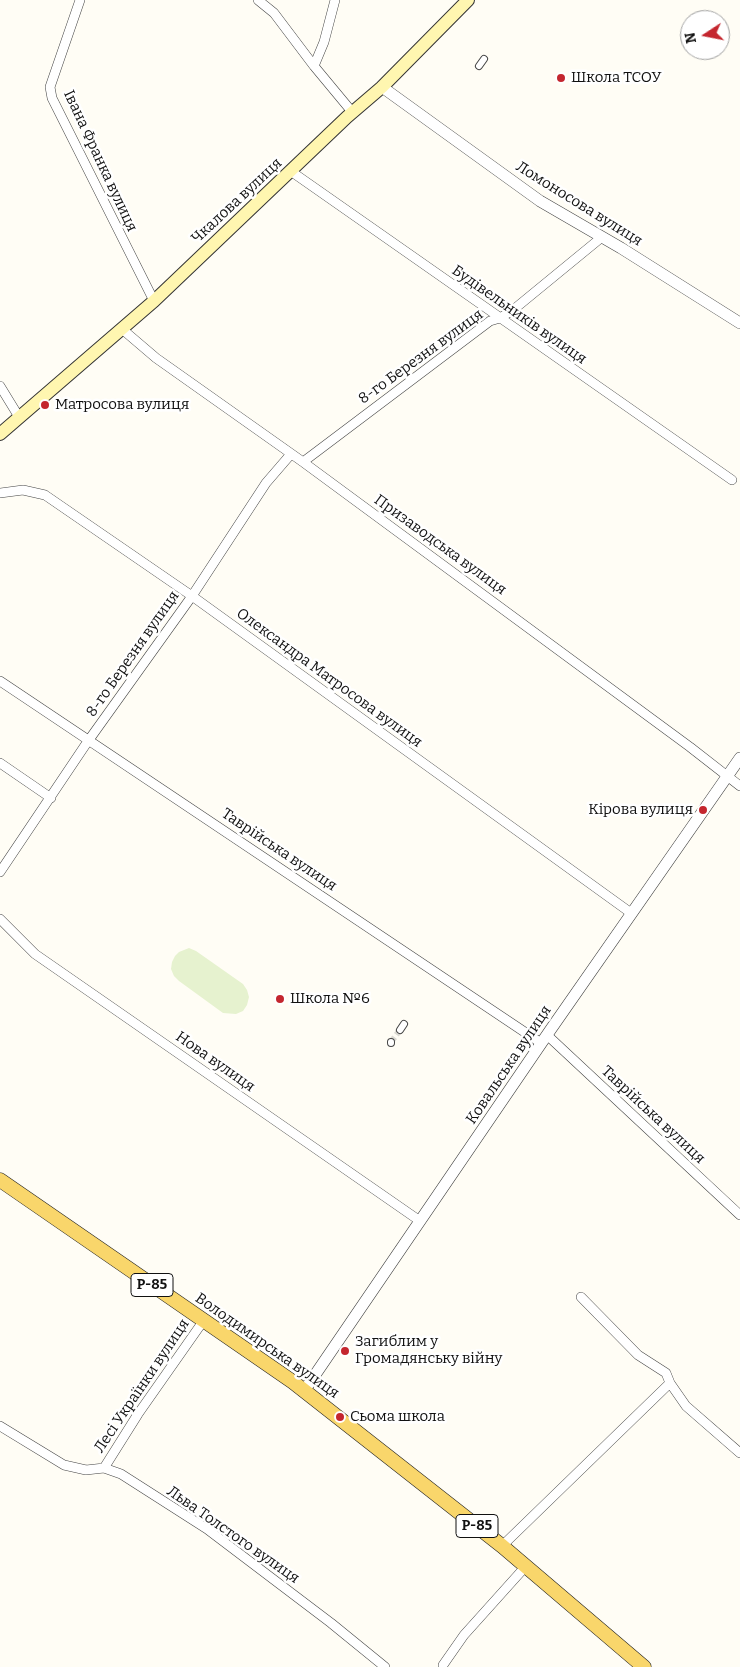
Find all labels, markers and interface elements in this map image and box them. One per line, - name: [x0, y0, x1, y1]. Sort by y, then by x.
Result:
- north arrow: [680, 10, 730, 60]
- text: N: [681, 31, 700, 45]
- place label: Школа ТСОУ: [571, 69, 662, 87]
- marker: Школа ТСОУ: [555, 72, 567, 84]
- street label: Івана Франка вулиця: [59, 87, 141, 235]
- street label: Чкалова вулиця: [188, 154, 286, 248]
- street label: Ломоносова вулиця: [512, 158, 646, 250]
- street label: Будівельників вулиця: [448, 262, 590, 368]
- street label: 8-го Березня вулиця: [355, 306, 487, 408]
- place label: Матросова вулиця: [55, 396, 189, 414]
- marker: Матросова вулиця: [39, 399, 51, 411]
- street label: Призаводська вулиця: [370, 491, 510, 599]
- street label: 8-го Березня вулиця: [83, 588, 183, 720]
- street label: Олександра Матросова вулиця: [233, 605, 425, 751]
- place label: Кірова вулиця: [588, 801, 693, 819]
- marker: Кірова вулиця: [697, 804, 709, 816]
- street label: Таврійська вулиця: [218, 805, 340, 895]
- place label: Школа №6: [290, 990, 370, 1008]
- marker: Школа №6: [274, 993, 286, 1005]
- street label: Ковальська вулиця: [463, 1002, 555, 1128]
- street label: Нова вулиця: [172, 1028, 258, 1096]
- street label: Таврійська вулиця: [598, 1062, 708, 1168]
- road number: Р-85: [131, 1274, 173, 1296]
- street label: Володимирська вулиця: [192, 1289, 342, 1403]
- street label: Лесі Українки вулиця: [91, 1316, 193, 1456]
- place label: Загиблим у Громадянську війну: [355, 1333, 502, 1368]
- marker: Загиблим у Громадянську війну: [339, 1345, 351, 1357]
- place label: Сьома школа: [350, 1408, 445, 1426]
- marker: Сьома школа: [334, 1411, 346, 1423]
- street label: Льва Толстого вулиця: [163, 1482, 303, 1588]
- road number: Р-85: [456, 1514, 498, 1538]

